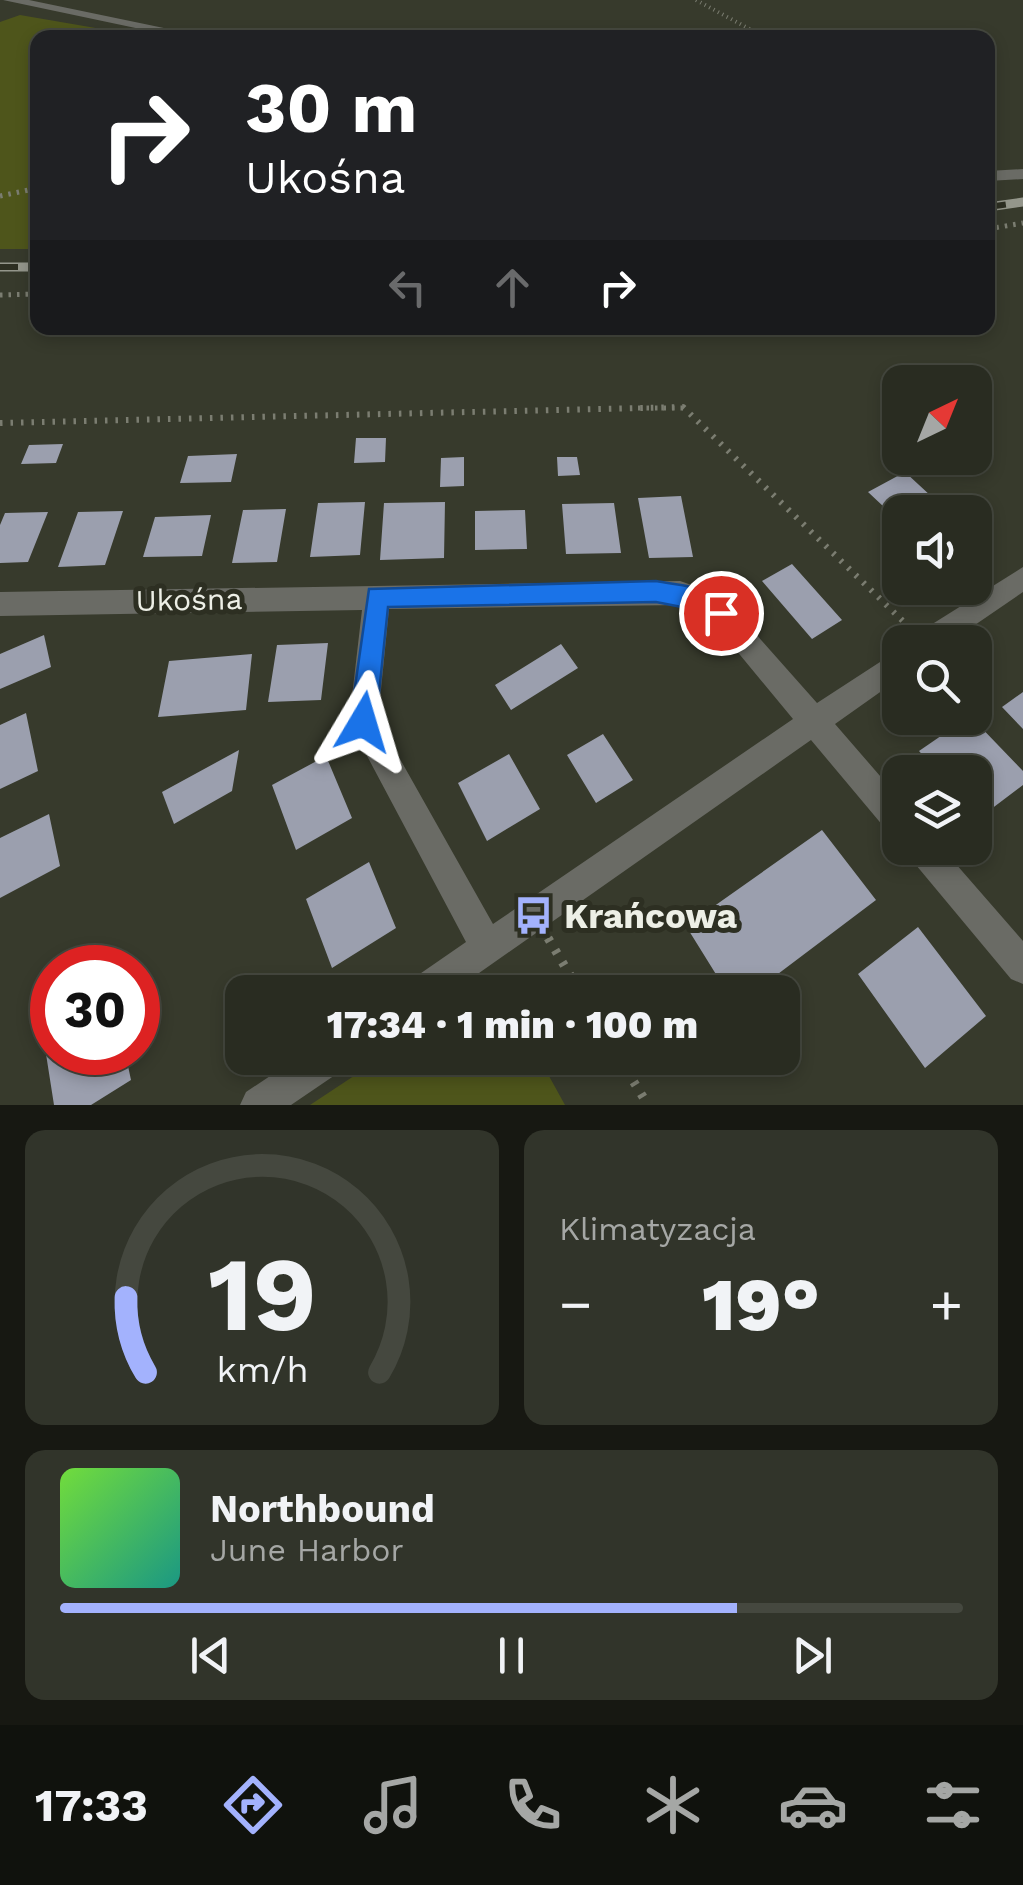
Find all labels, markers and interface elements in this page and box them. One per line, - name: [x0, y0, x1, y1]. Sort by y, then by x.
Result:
- text: 30 m: [245, 67, 417, 149]
- icon: right: [80, 70, 210, 200]
- text: Ukośna: [245, 151, 405, 204]
- icon: left: [380, 260, 435, 315]
- icon: ahead: [485, 260, 540, 315]
- icon: right: [590, 260, 645, 315]
- north arrow: [882, 365, 992, 475]
- map controls: [882, 365, 992, 865]
- button: sound: [882, 495, 992, 605]
- pin: [679, 571, 764, 656]
- street label: Ukośna: [135, 581, 243, 618]
- icon: arrive: [694, 586, 749, 641]
- button: search: [882, 625, 992, 735]
- position arrow: [311, 670, 415, 774]
- button: layers: [882, 755, 992, 865]
- bus stop icon: Krańcowa: [513, 895, 555, 937]
- place label: Krańcowa: [564, 895, 738, 937]
- speed limit sign: 30: [30, 945, 160, 1075]
- text: 17:34 · 1 min · 100 m: [327, 1003, 698, 1047]
- text: Klimatyzacja: [559, 1210, 756, 1248]
- text: 19: [208, 1233, 316, 1355]
- text: 19°: [702, 1260, 820, 1348]
- text: −: [559, 1272, 592, 1336]
- text: +: [930, 1272, 963, 1336]
- text: km/h: [216, 1349, 308, 1391]
- text: Northbound: [210, 1487, 435, 1531]
- text: June Harbor: [210, 1531, 404, 1569]
- icon: previous: [183, 1628, 238, 1683]
- icon: pause: [484, 1628, 539, 1683]
- icon: next: [785, 1628, 840, 1683]
- icon: directions: [218, 1770, 288, 1840]
- icon: music: [358, 1770, 428, 1840]
- icon: phone: [498, 1770, 568, 1840]
- icon: climate: [638, 1770, 708, 1840]
- icon: car: [778, 1770, 848, 1840]
- icon: filters: [918, 1770, 988, 1840]
- text: 17:33: [35, 1779, 148, 1832]

